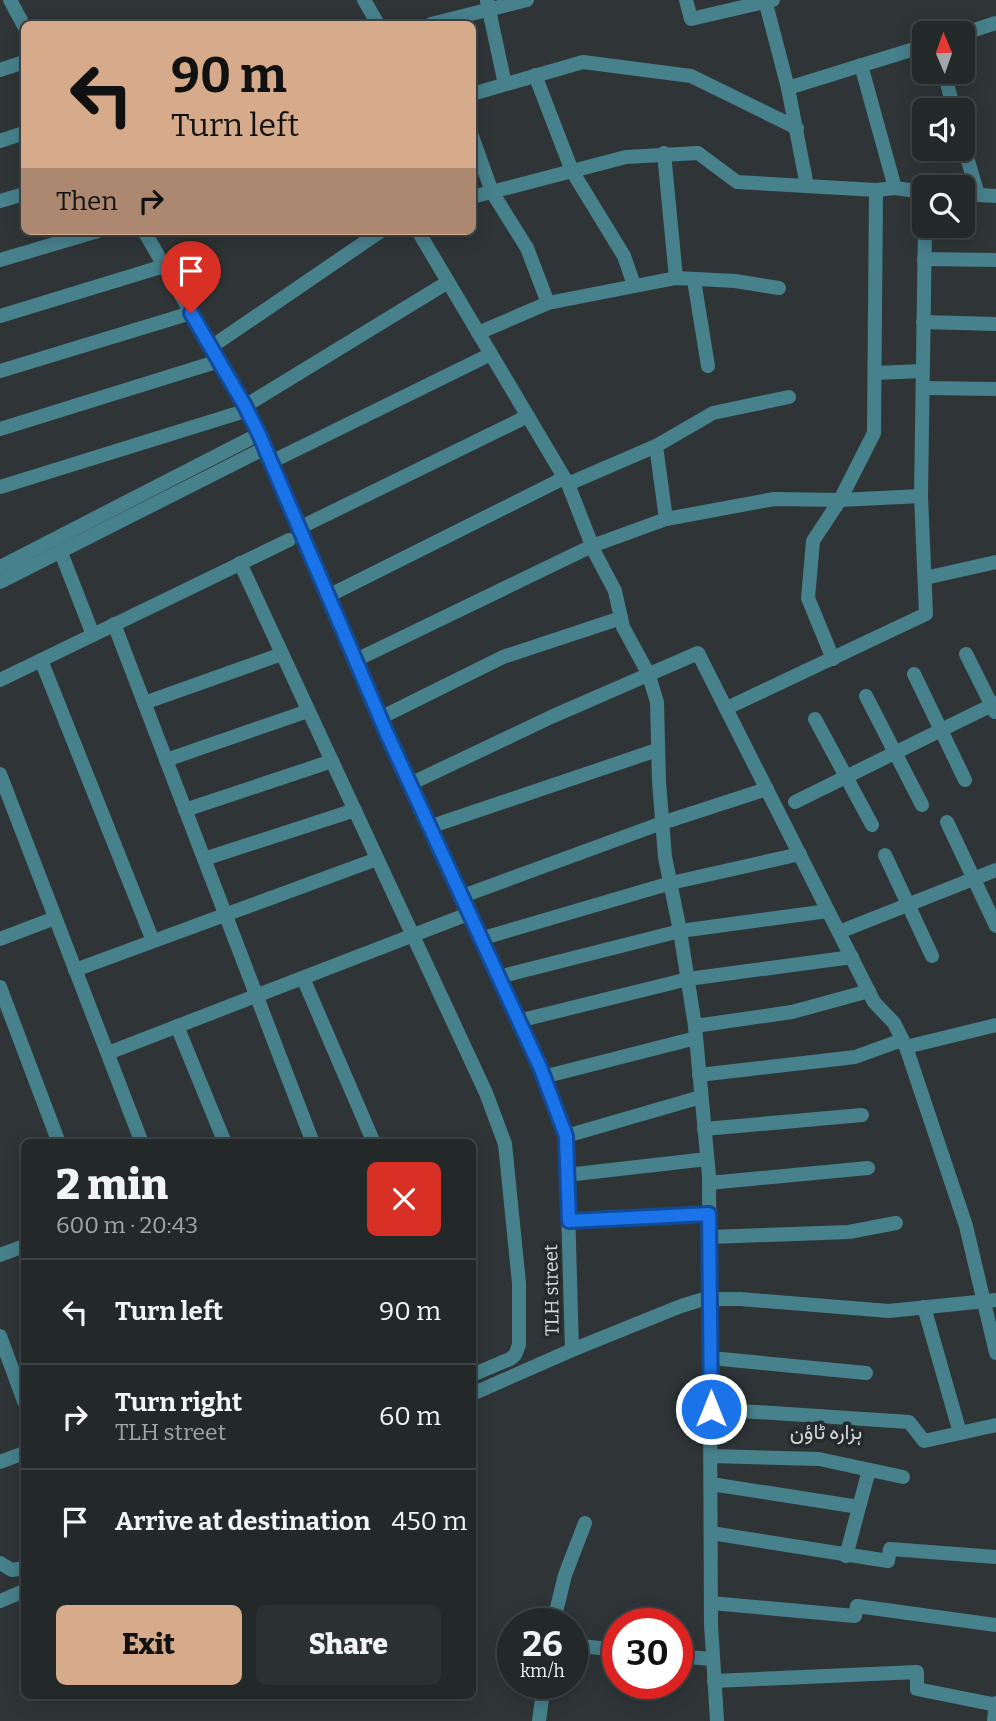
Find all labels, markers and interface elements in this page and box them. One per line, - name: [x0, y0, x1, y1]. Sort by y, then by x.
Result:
- north arrow: [912, 21, 975, 84]
- map controls: [912, 21, 975, 238]
- text: 90 m: [171, 46, 287, 105]
- icon: left: [56, 49, 147, 140]
- button: sound: [912, 98, 975, 161]
- text: Turn left: [171, 106, 299, 144]
- button: search: [912, 175, 975, 238]
- icon: right: [132, 182, 170, 220]
- text: Then: [56, 186, 118, 217]
- pin: [161, 241, 221, 313]
- icon: arrive: [172, 252, 210, 290]
- text: 2 min: [56, 1160, 168, 1210]
- button: close: [367, 1162, 441, 1236]
- text: 600 m · 20:43: [56, 1211, 198, 1239]
- street label: TLH street: [539, 1244, 564, 1336]
- icon: left: [56, 1293, 94, 1331]
- text: Turn left: [115, 1296, 223, 1327]
- text: 90 m: [379, 1296, 441, 1327]
- position arrow: [674, 1372, 748, 1446]
- text: Turn right: [115, 1387, 242, 1418]
- icon: right: [56, 1398, 94, 1436]
- text: 60 m: [379, 1401, 441, 1432]
- text: TLH street: [115, 1418, 226, 1446]
- district label: ہزارہ ٹاؤن: [790, 1419, 862, 1445]
- icon: arrive: [56, 1503, 94, 1541]
- text: Arrive at destination: [115, 1506, 370, 1537]
- text: 450 m: [391, 1506, 467, 1537]
- button: Exit: [56, 1605, 242, 1685]
- button: Share: [256, 1605, 441, 1685]
- speed limit sign: 30: [602, 1608, 693, 1699]
- text: 26: [522, 1623, 563, 1665]
- text: km/h: [520, 1660, 565, 1682]

